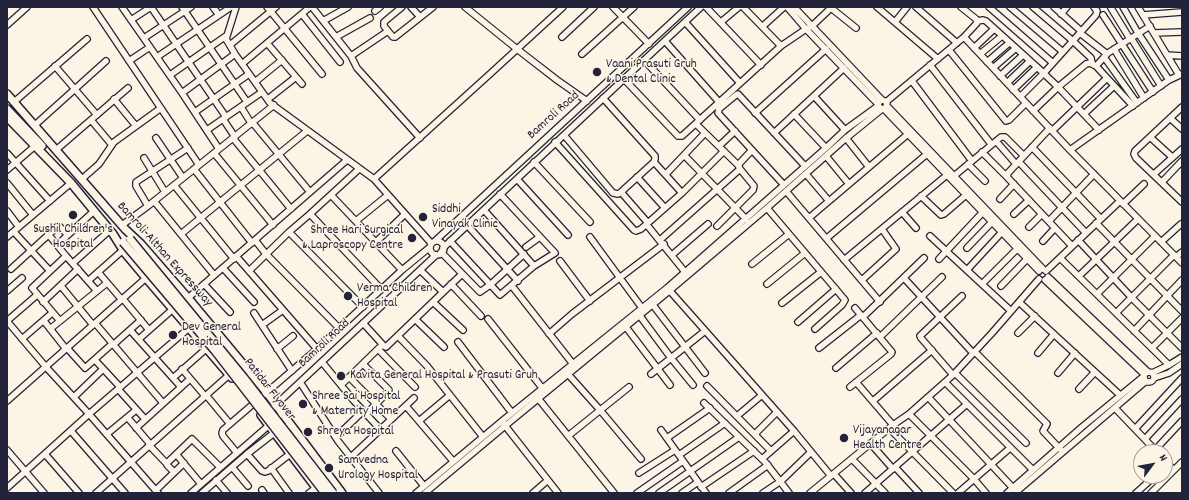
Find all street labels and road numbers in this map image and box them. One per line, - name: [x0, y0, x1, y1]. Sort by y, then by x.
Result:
- street label: Bamroli Road: [525, 89, 583, 143]
- street label: Bamroli-Althan Expressway: [113, 199, 215, 311]
- street label: Bamroli Road: [296, 316, 354, 372]
- street label: Patidar Flyover: [240, 356, 298, 424]

